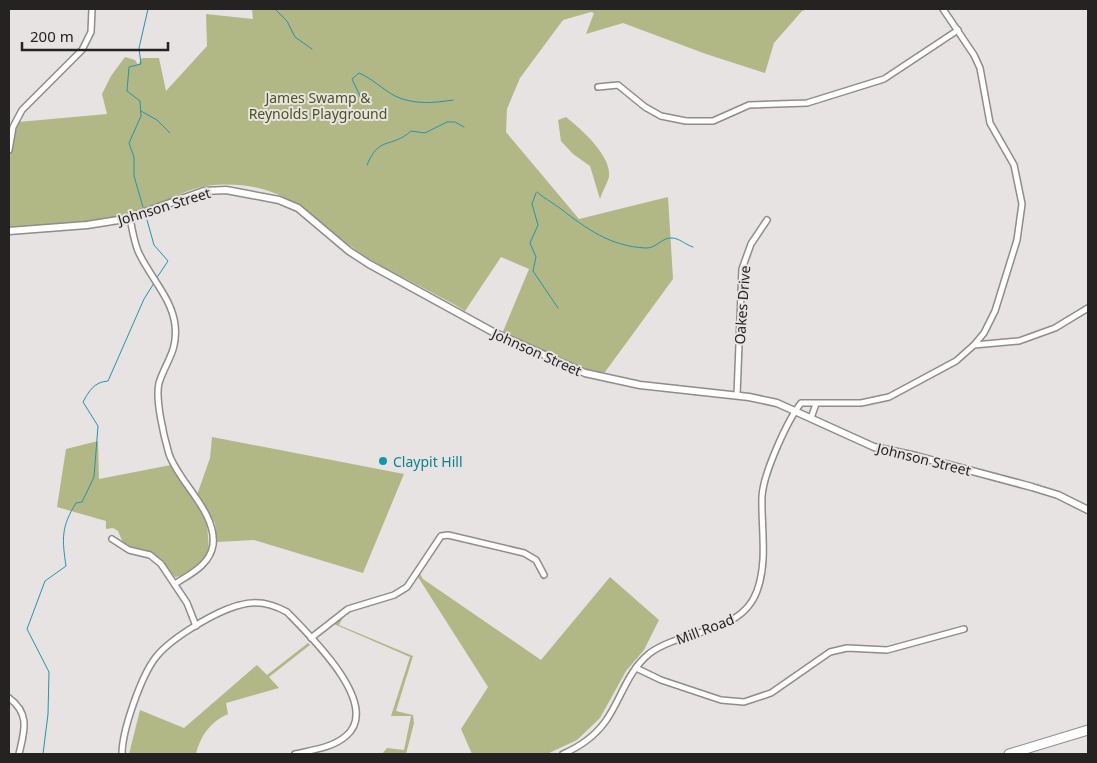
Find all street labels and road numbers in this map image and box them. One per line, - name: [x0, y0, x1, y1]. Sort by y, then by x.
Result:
- street label: Johnson Street: [113, 183, 213, 230]
- street label: Oakes Drive: [730, 265, 754, 345]
- street label: Johnson Street: [487, 323, 585, 380]
- street label: Johnson Street: [873, 438, 973, 480]
- street label: Mill Road: [673, 609, 737, 649]

